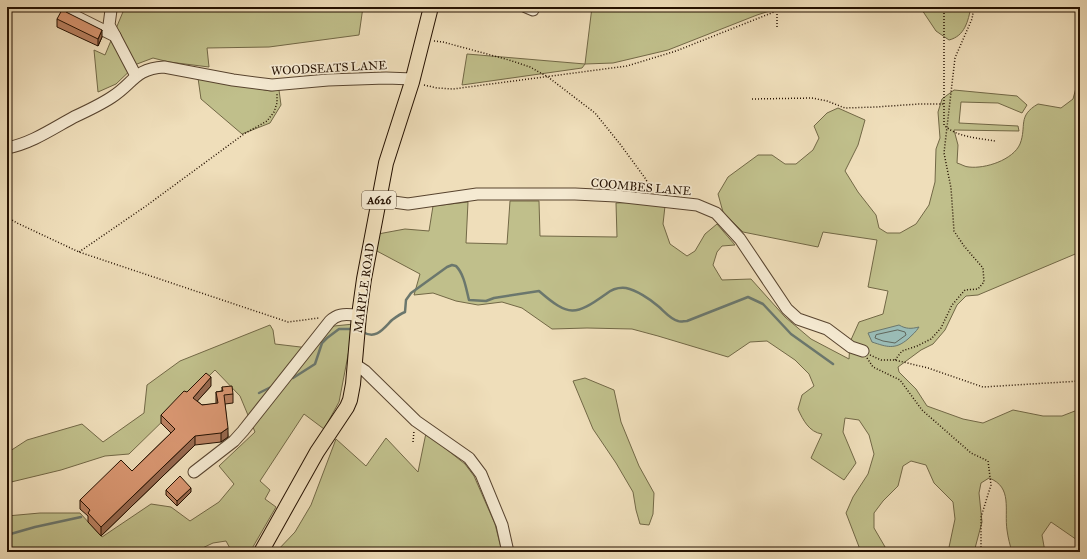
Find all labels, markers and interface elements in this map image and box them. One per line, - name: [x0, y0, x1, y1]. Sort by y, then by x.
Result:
- street label: WOODSEATS LANE: [271, 58, 388, 78]
- street label: COOMBES LANE: [590, 176, 692, 198]
- road number: A626: [362, 191, 396, 209]
- street label: MARPLE ROAD: [351, 242, 377, 334]

